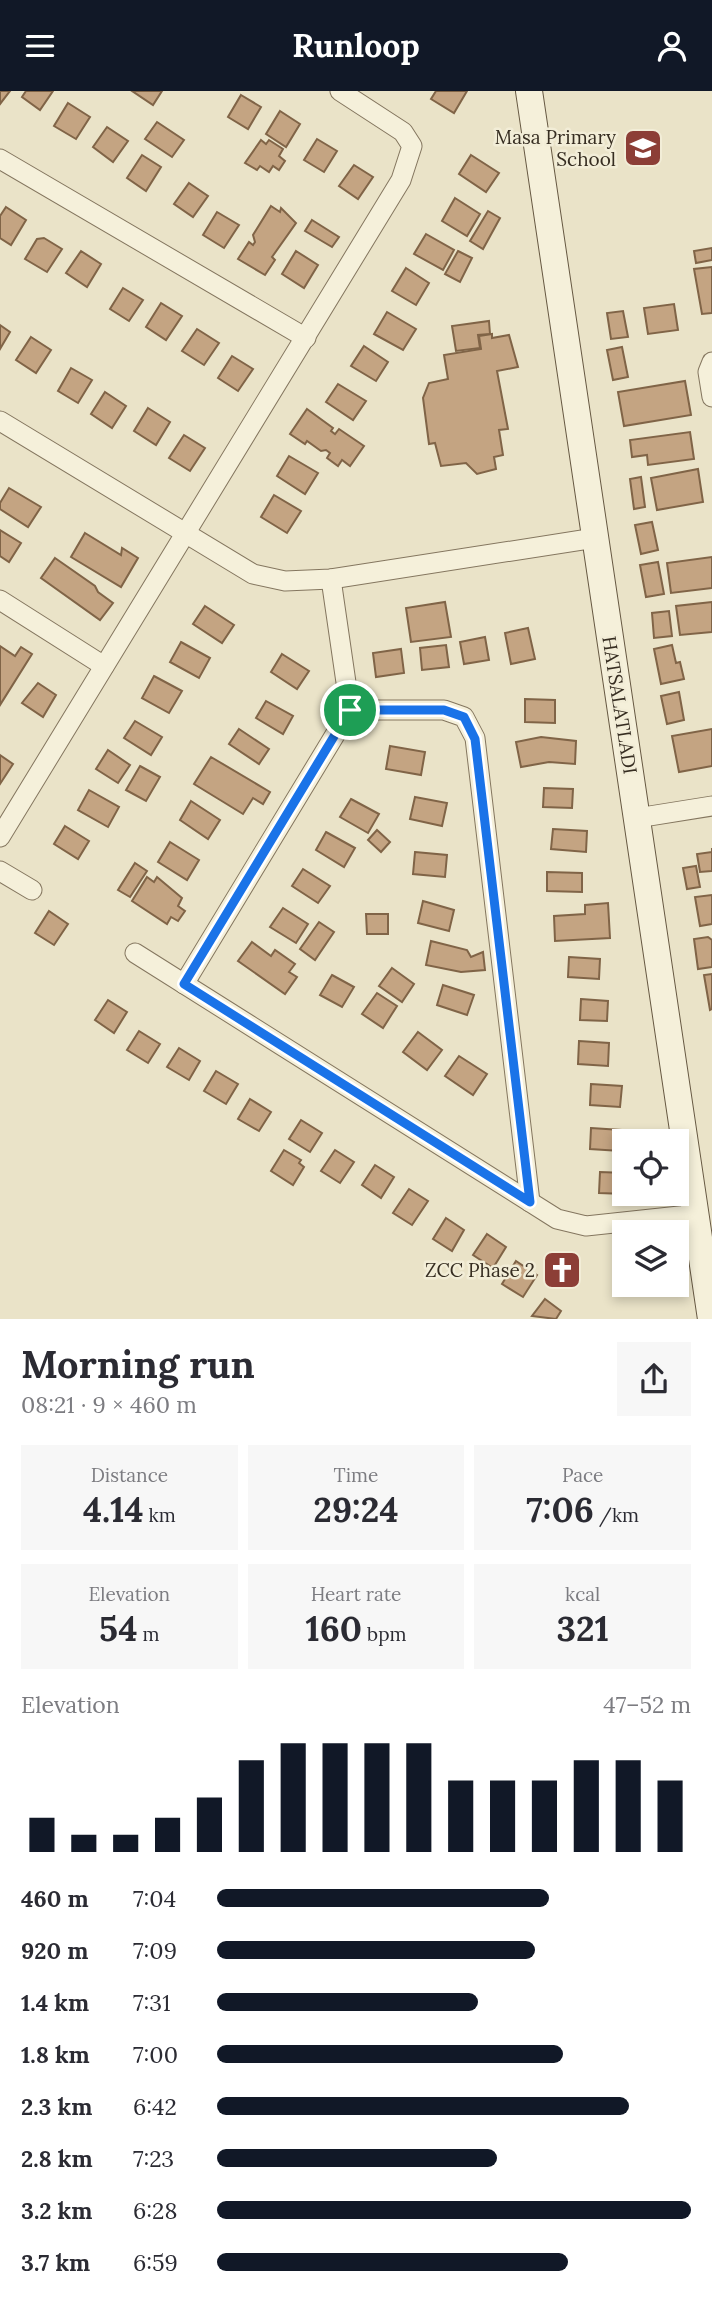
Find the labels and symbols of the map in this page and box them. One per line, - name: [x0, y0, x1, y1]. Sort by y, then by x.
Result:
- place label: Masa Primary School: [495, 125, 616, 171]
- school or university icon: Masa Primary School: [622, 127, 664, 169]
- street label: HATSALATLADI: [597, 634, 643, 776]
- pin: [320, 680, 380, 740]
- church icon: ZCC Phase 2: [541, 1249, 583, 1291]
- place label: ZCC Phase 2: [425, 1258, 535, 1282]

